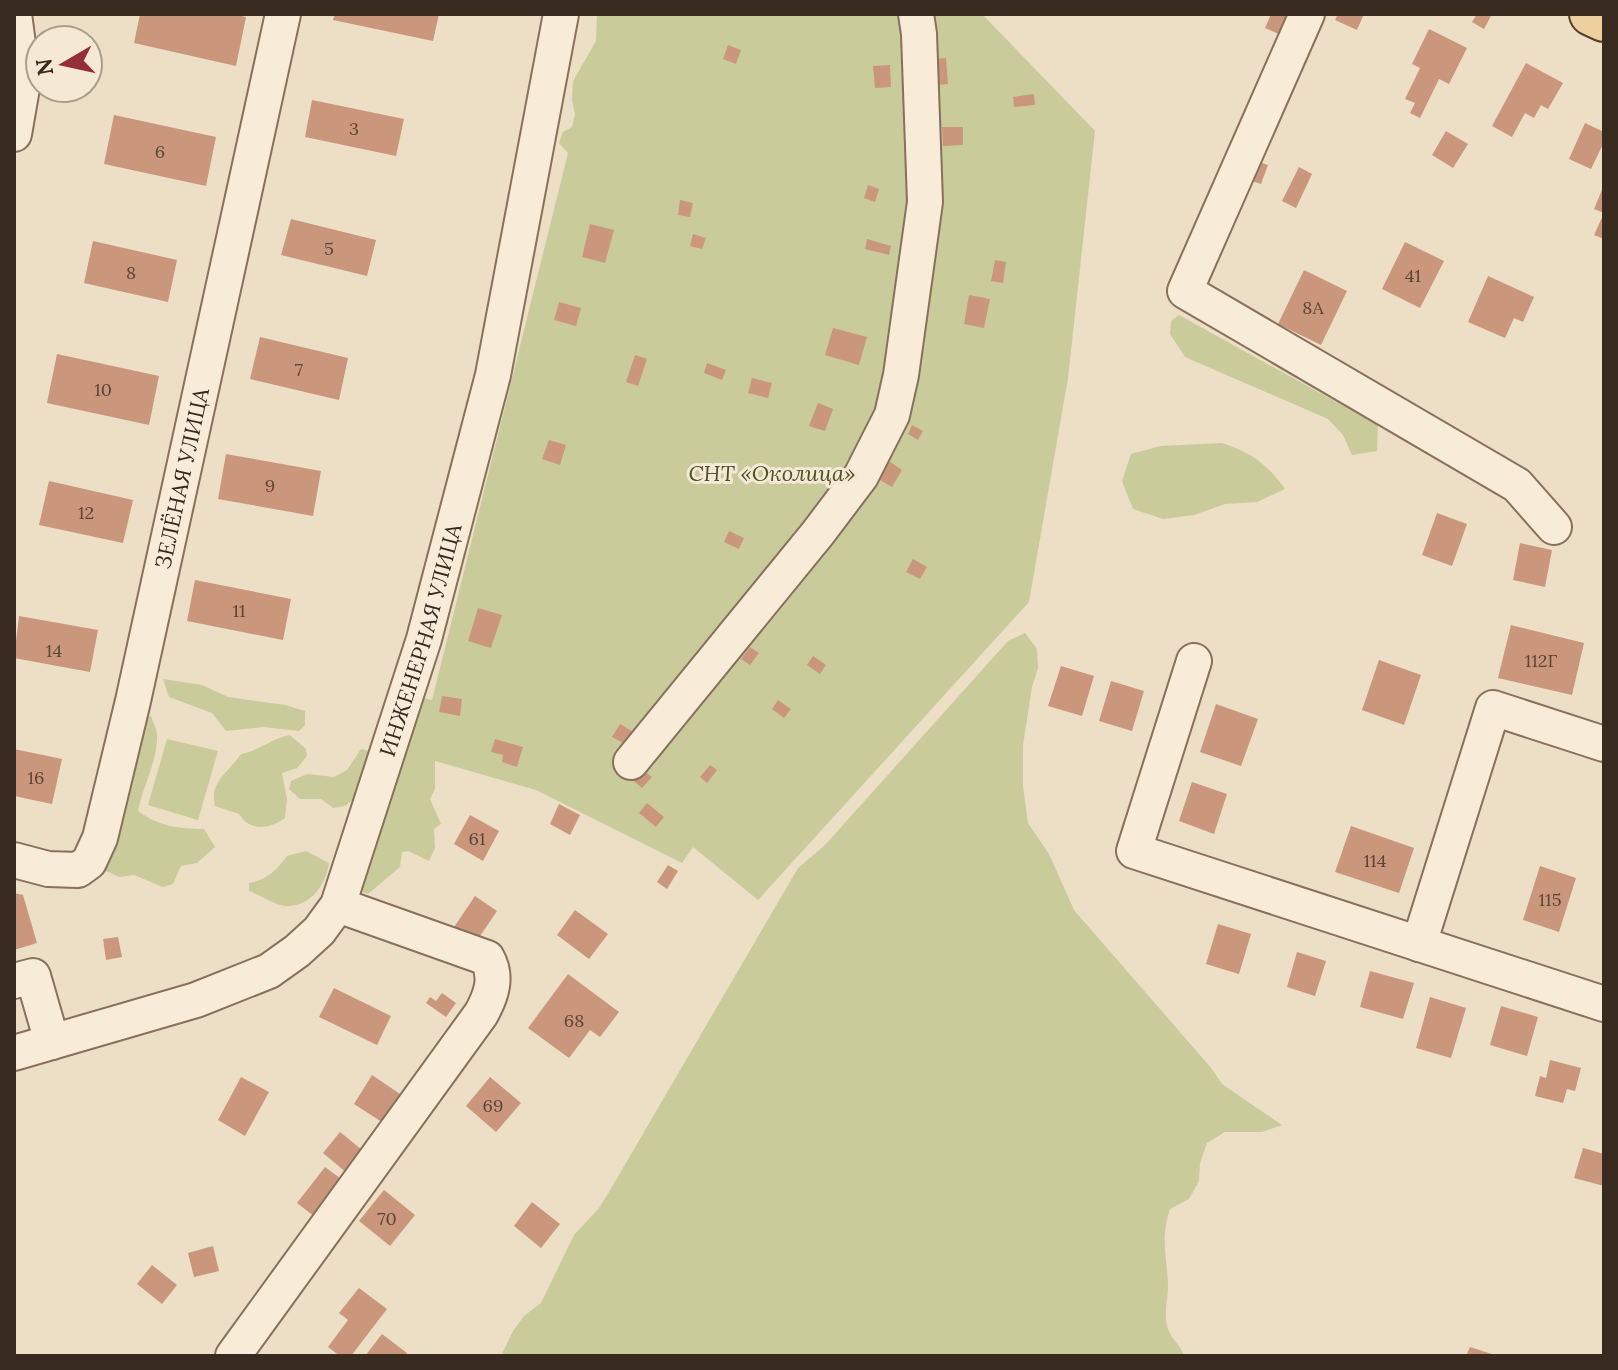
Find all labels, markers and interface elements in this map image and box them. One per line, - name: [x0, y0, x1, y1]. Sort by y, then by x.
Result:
- north arrow: [24, 24, 104, 104]
- text: N: [29, 57, 59, 78]
- house number: 3: [349, 117, 359, 140]
- house number: 6: [155, 140, 165, 163]
- house number: 5: [324, 237, 334, 260]
- house number: 8: [126, 261, 136, 284]
- house number: 41: [1405, 264, 1421, 287]
- house number: 8А: [1302, 296, 1324, 319]
- house number: 7: [295, 358, 303, 381]
- house number: 10: [94, 378, 112, 401]
- street label: ЗЕЛЁНАЯ УЛИЦА: [148, 384, 215, 571]
- park label: СНТ «Околица»: [689, 459, 855, 487]
- house number: 9: [265, 474, 275, 497]
- house number: 12: [78, 501, 94, 524]
- street label: ИНЖЕНЕРНАЯ УЛИЦА: [373, 519, 468, 760]
- house number: 11: [232, 599, 246, 622]
- house number: 14: [46, 639, 62, 662]
- house number: 112Г: [1525, 649, 1557, 672]
- house number: 16: [28, 766, 44, 789]
- house number: 61: [469, 827, 485, 850]
- house number: 114: [1364, 849, 1387, 872]
- house number: 115: [1539, 888, 1561, 911]
- house number: 68: [564, 1009, 584, 1032]
- house number: 69: [483, 1094, 503, 1117]
- house number: 70: [377, 1207, 397, 1230]

